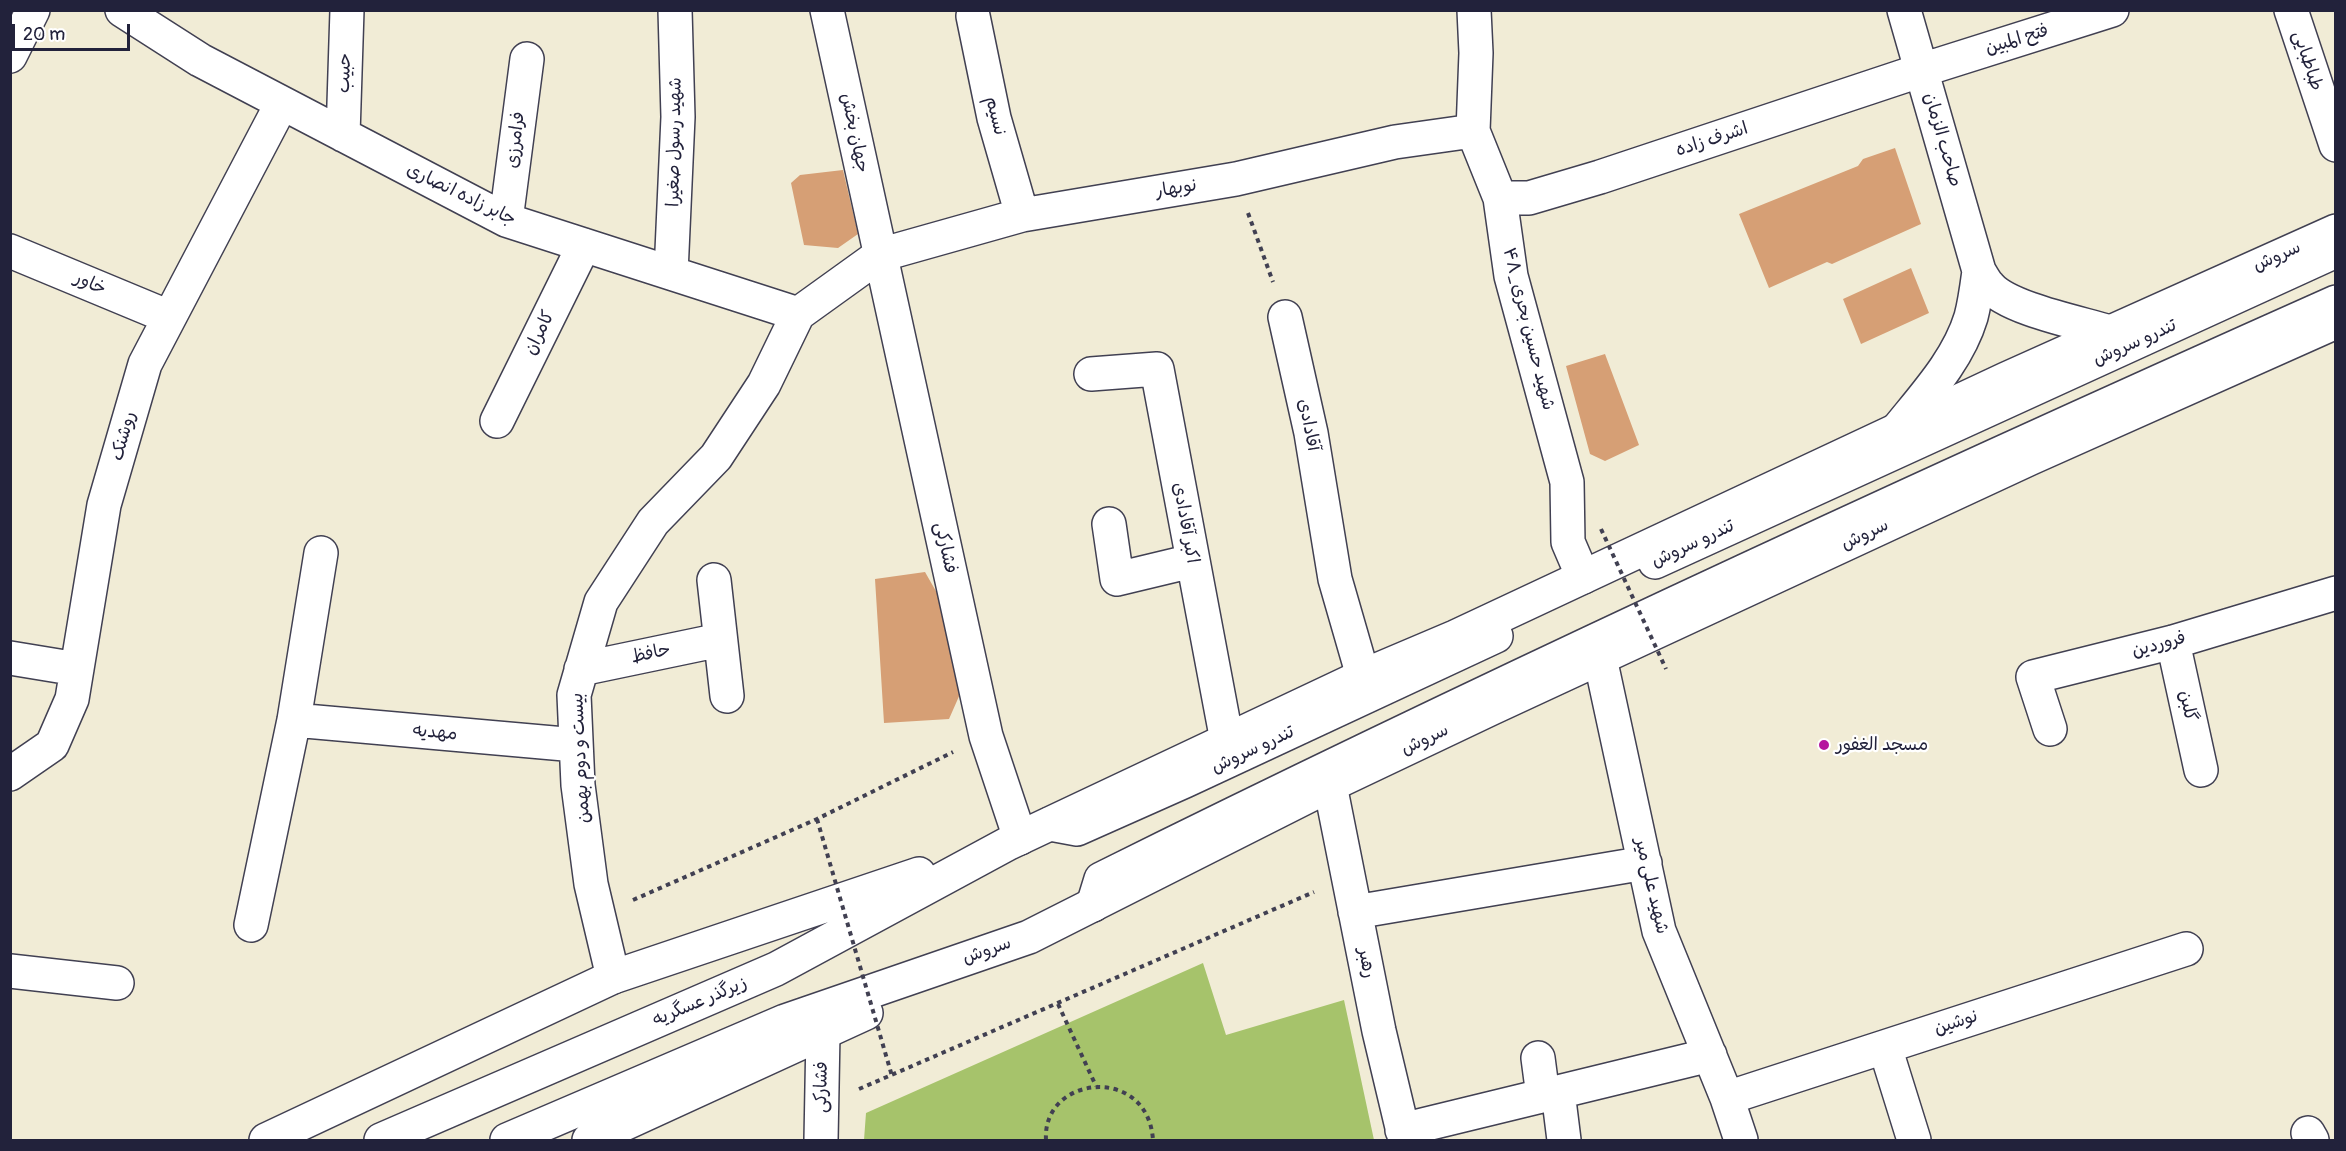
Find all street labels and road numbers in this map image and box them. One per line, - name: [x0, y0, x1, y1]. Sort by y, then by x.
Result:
- street label: فتح المبین: [1983, 20, 2051, 60]
- street label: طباطبایی: [2287, 28, 2327, 94]
- street label: حبیب: [334, 53, 356, 93]
- street label: شهید رسول صغیرا: [663, 77, 687, 207]
- street label: جهان بخش: [835, 91, 873, 175]
- street label: صاحب الزمان: [1918, 91, 1966, 189]
- street label: نسیم: [980, 94, 1010, 138]
- street label: فرامرزی: [502, 110, 530, 170]
- street label: اشرف زاده: [1673, 118, 1751, 162]
- street label: جابر زاده انصاری: [403, 159, 519, 231]
- street label: نوبهار: [1154, 175, 1198, 203]
- street label: سروش: [2250, 237, 2304, 277]
- street label: ۴۸_شهید حسین بحری: [1497, 246, 1559, 412]
- street label: خاور: [71, 268, 109, 300]
- street label: کامران: [520, 307, 560, 359]
- street label: تندرو سروش: [2090, 315, 2180, 371]
- street label: آقادادی: [1292, 397, 1324, 453]
- street label: روشنک: [107, 409, 141, 463]
- street label: اکبر آقادادی: [1167, 481, 1203, 565]
- street label: تندرو سروش: [1648, 515, 1738, 573]
- street label: سروش: [1838, 515, 1892, 555]
- street label: فشارکی: [929, 520, 961, 576]
- street label: فروردین: [2130, 627, 2188, 663]
- street label: حافظ: [629, 639, 673, 669]
- street label: گلبن: [2173, 689, 2201, 723]
- street label: بیست و دوم بهمن: [567, 692, 595, 824]
- street label: مهدیه: [412, 720, 458, 746]
- street label: سروش: [1398, 720, 1452, 760]
- street label: تندرو سروش: [1208, 721, 1298, 779]
- street label: شهید علی میر: [1629, 836, 1673, 936]
- street label: سروش: [960, 933, 1014, 969]
- street label: رهبر: [1352, 946, 1380, 980]
- street label: زیرگذر عسگریه: [650, 972, 750, 1032]
- street label: نوشین: [1931, 1006, 1981, 1040]
- street label: فشارکی: [811, 1061, 833, 1113]

